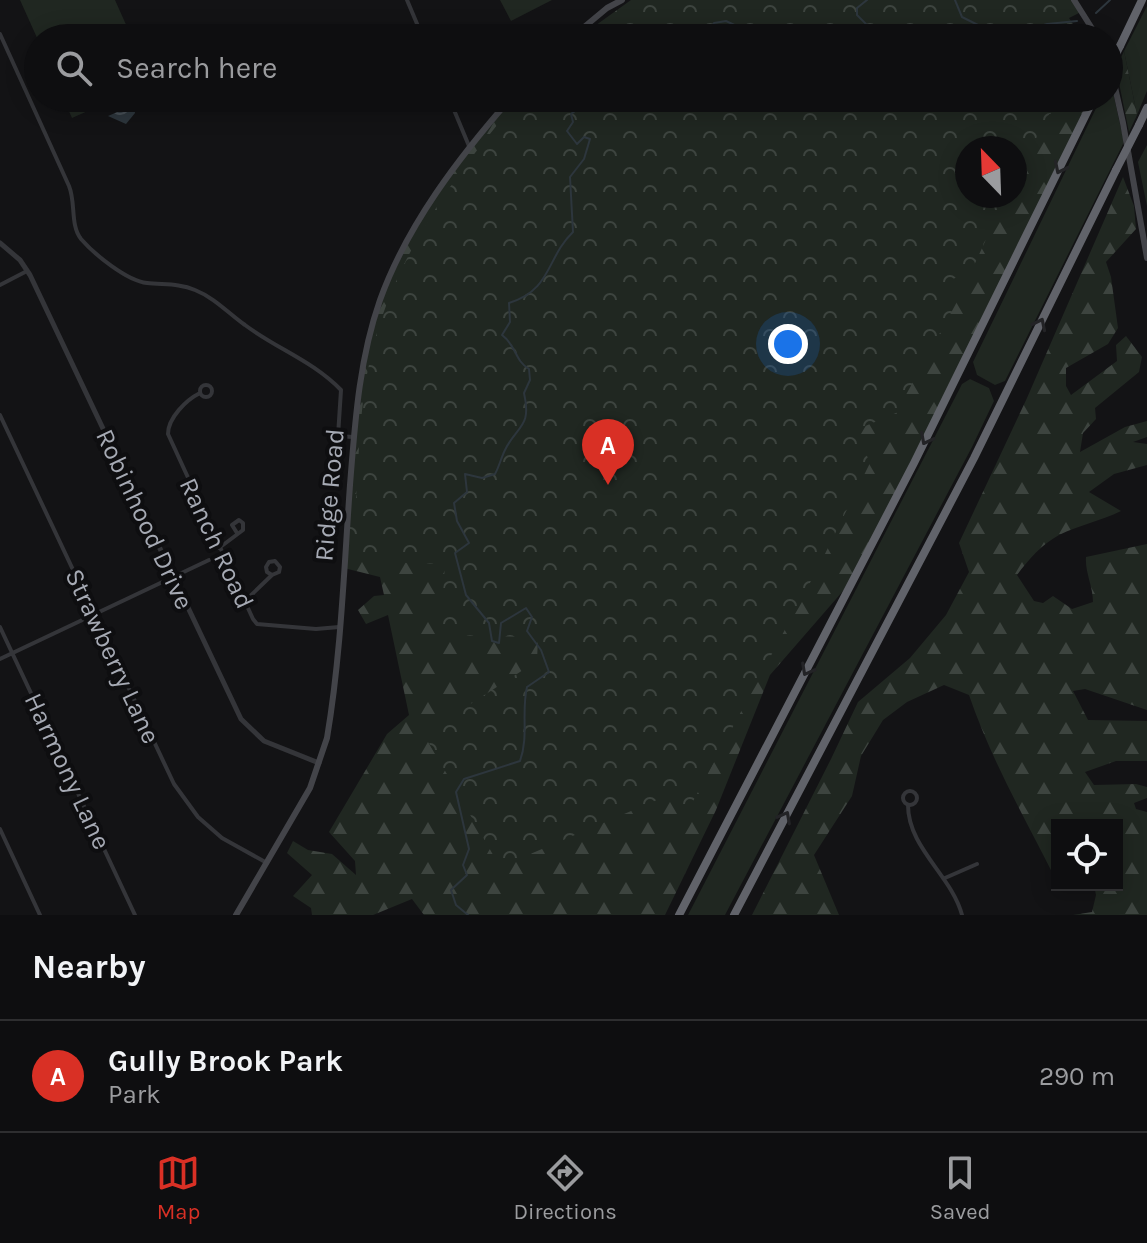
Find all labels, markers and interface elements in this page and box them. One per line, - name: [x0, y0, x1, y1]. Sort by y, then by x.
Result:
- search box: [24, 24, 1123, 112]
- icon: search: [52, 46, 96, 90]
- text: Search here: [116, 50, 277, 86]
- north arrow: [955, 136, 1027, 208]
- one-way arrow: [1054, 160, 1070, 174]
- one-way arrow: [1031, 317, 1046, 332]
- your location: [768, 324, 808, 364]
- pin: A: [582, 419, 634, 485]
- street label: Robinhood Drive: [89, 424, 200, 614]
- street label: Ridge Road: [308, 427, 351, 563]
- one-way arrow: [920, 431, 936, 446]
- street label: Ranch Road: [173, 473, 260, 614]
- street label: Strawberry Lane: [58, 564, 167, 749]
- one-way arrow: [801, 662, 816, 677]
- street label: Harmony Lane: [18, 688, 117, 854]
- one-way arrow: [776, 810, 791, 825]
- map controls: [1051, 819, 1123, 891]
- button: locate: [1051, 819, 1123, 891]
- text: Nearby: [32, 947, 146, 987]
- text: Gully Brook Park: [108, 1043, 343, 1079]
- text: A: [50, 1061, 66, 1092]
- text: 290 m: [1039, 1061, 1115, 1092]
- text: Park: [108, 1079, 161, 1110]
- tab: Map: [156, 1151, 200, 1225]
- tab: Directions: [513, 1151, 617, 1225]
- tab: Saved: [930, 1151, 991, 1225]

